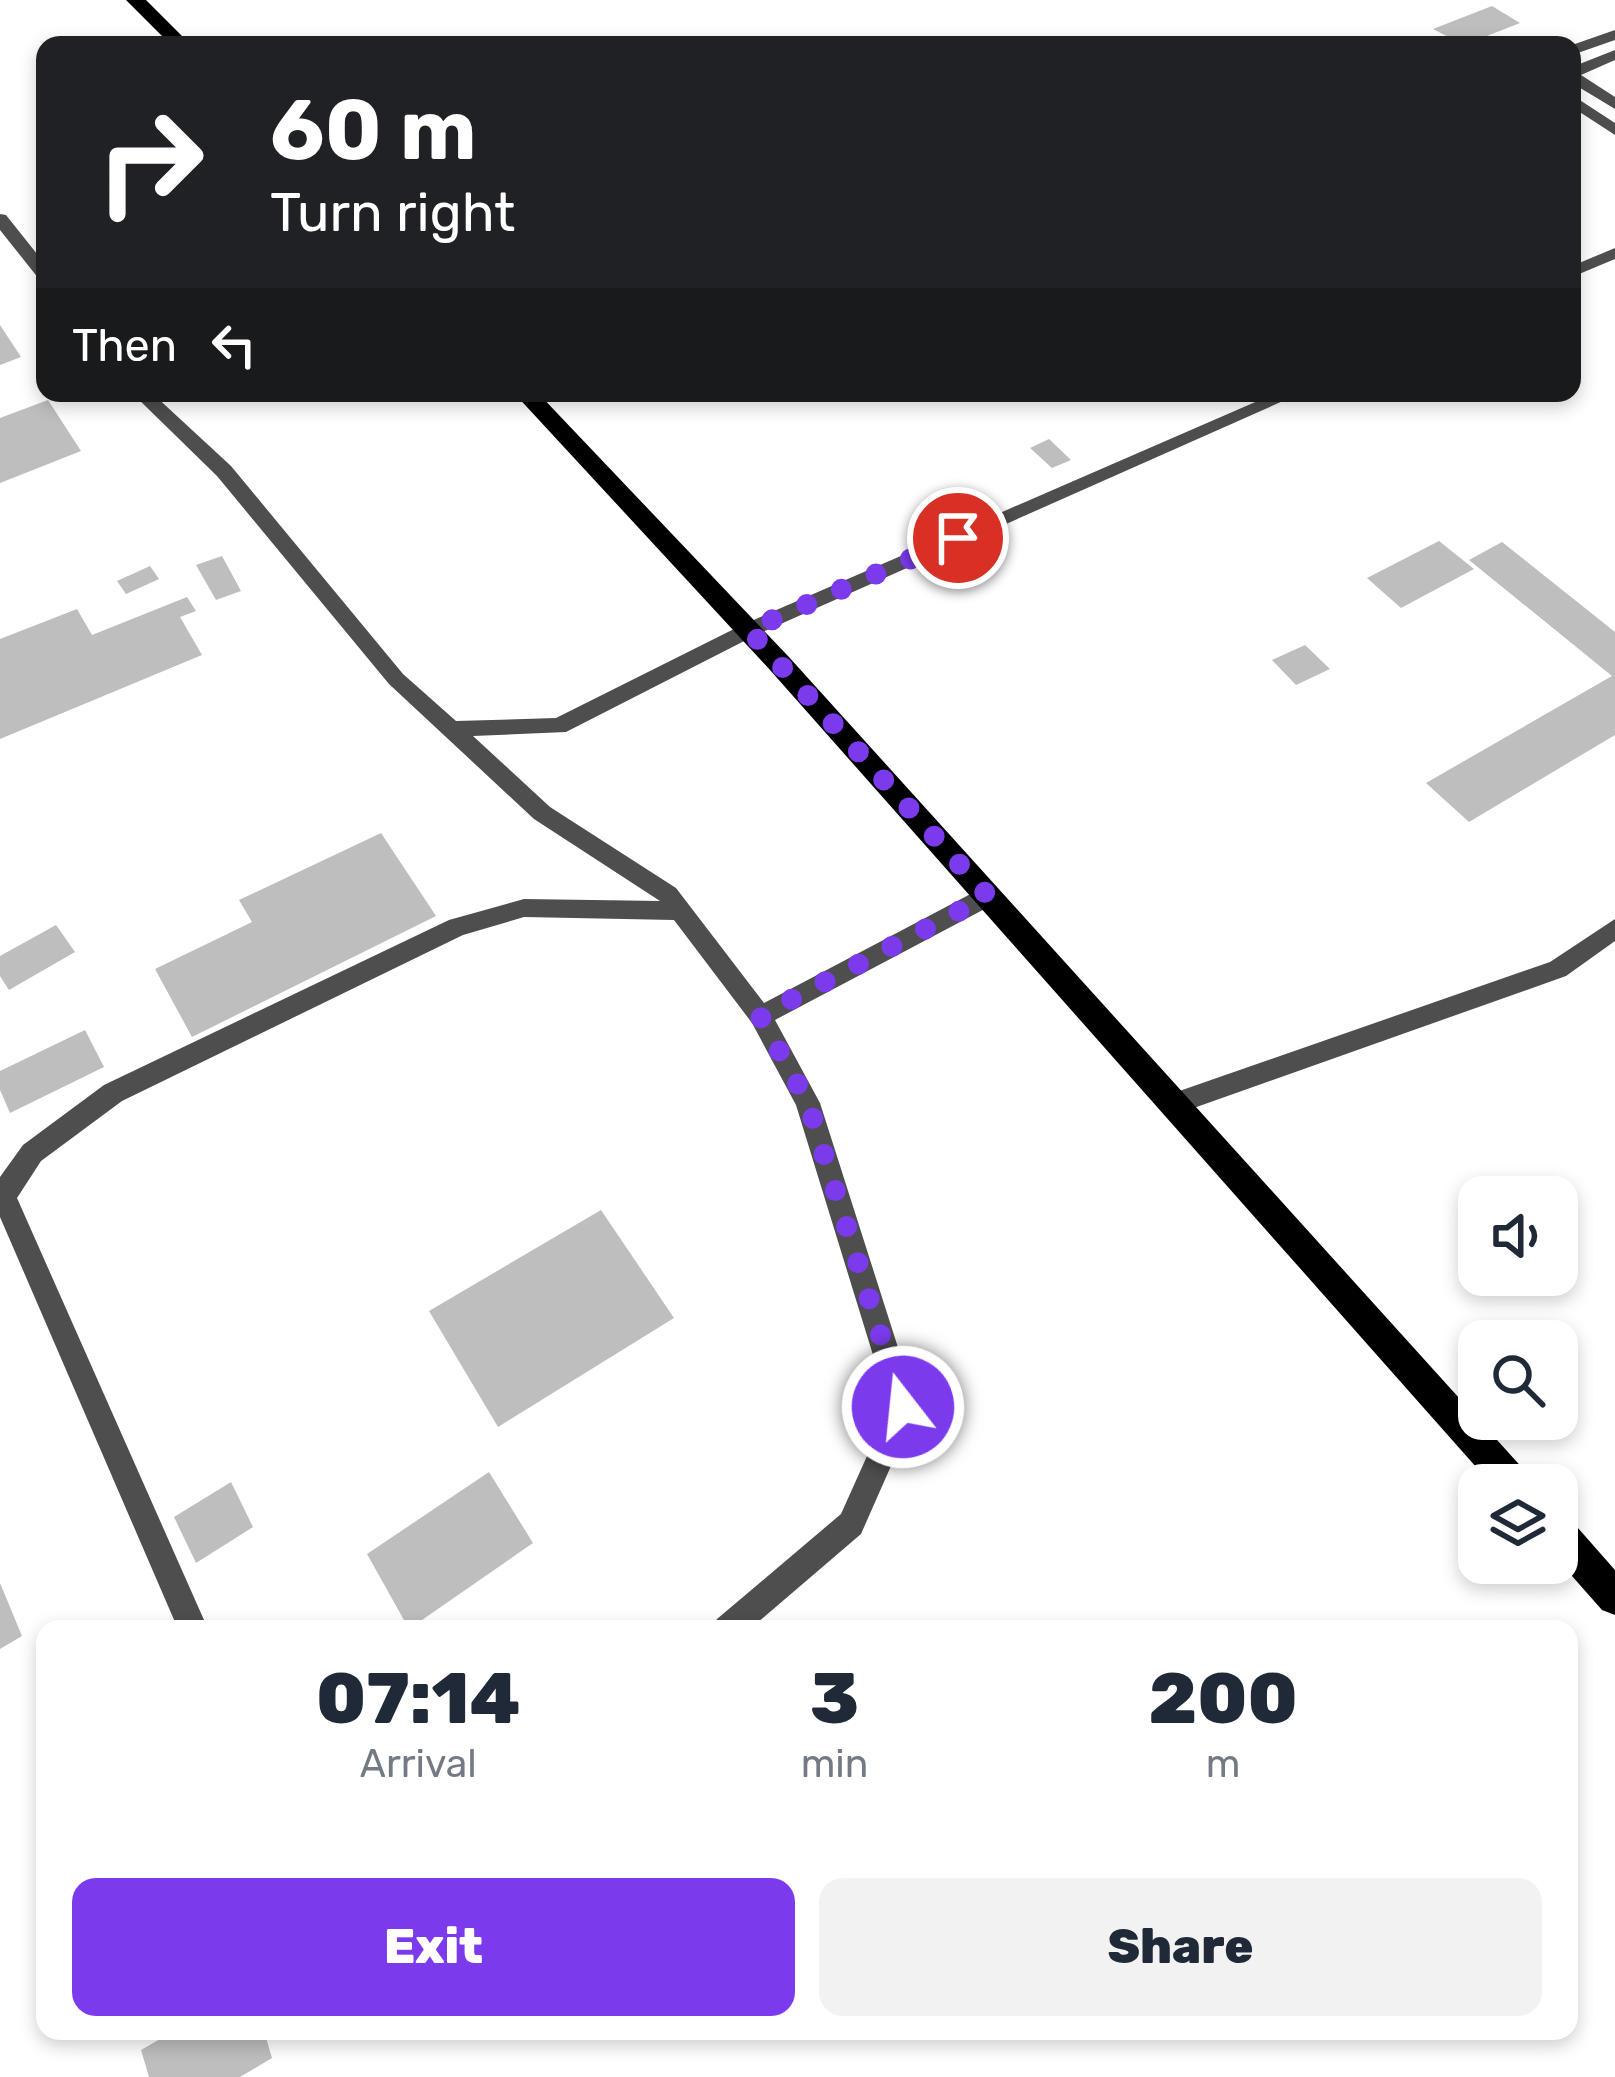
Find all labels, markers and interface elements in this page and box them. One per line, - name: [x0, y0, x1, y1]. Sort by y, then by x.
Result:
- text: 60 m: [270, 80, 477, 180]
- icon: right: [72, 84, 228, 240]
- text: Turn right: [270, 181, 515, 245]
- icon: left: [201, 312, 267, 378]
- text: Then: [72, 319, 177, 372]
- pin: [907, 487, 1009, 589]
- icon: arrive: [925, 505, 991, 571]
- map controls: [1458, 1176, 1578, 1584]
- button: sound: [1458, 1176, 1578, 1296]
- button: search: [1458, 1320, 1578, 1440]
- position arrow: [840, 1344, 966, 1470]
- button: layers: [1458, 1464, 1578, 1584]
- text: 07:14: [316, 1656, 521, 1741]
- text: 3: [810, 1656, 859, 1741]
- text: 200: [1149, 1656, 1298, 1741]
- text: Arrival: [360, 1741, 477, 1787]
- text: min: [801, 1741, 868, 1787]
- text: m: [1206, 1741, 1241, 1787]
- button: Exit: [72, 1878, 795, 2016]
- button: Share: [819, 1878, 1542, 2016]

